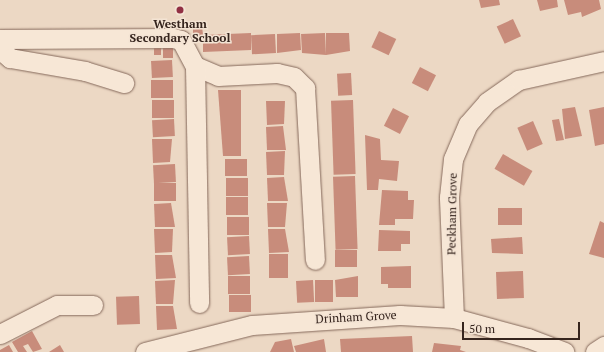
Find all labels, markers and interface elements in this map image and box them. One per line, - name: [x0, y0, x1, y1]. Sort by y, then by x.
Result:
- marker: Westham Secondary School: [175, 5, 185, 15]
- place label: Westham Secondary School: [130, 17, 230, 45]
- street label: Peckham Grove: [444, 173, 460, 255]
- street label: Drinham Grove: [315, 308, 397, 326]
- scale bar: [464, 314, 582, 340]
- text: 50 m: [469, 321, 495, 336]

